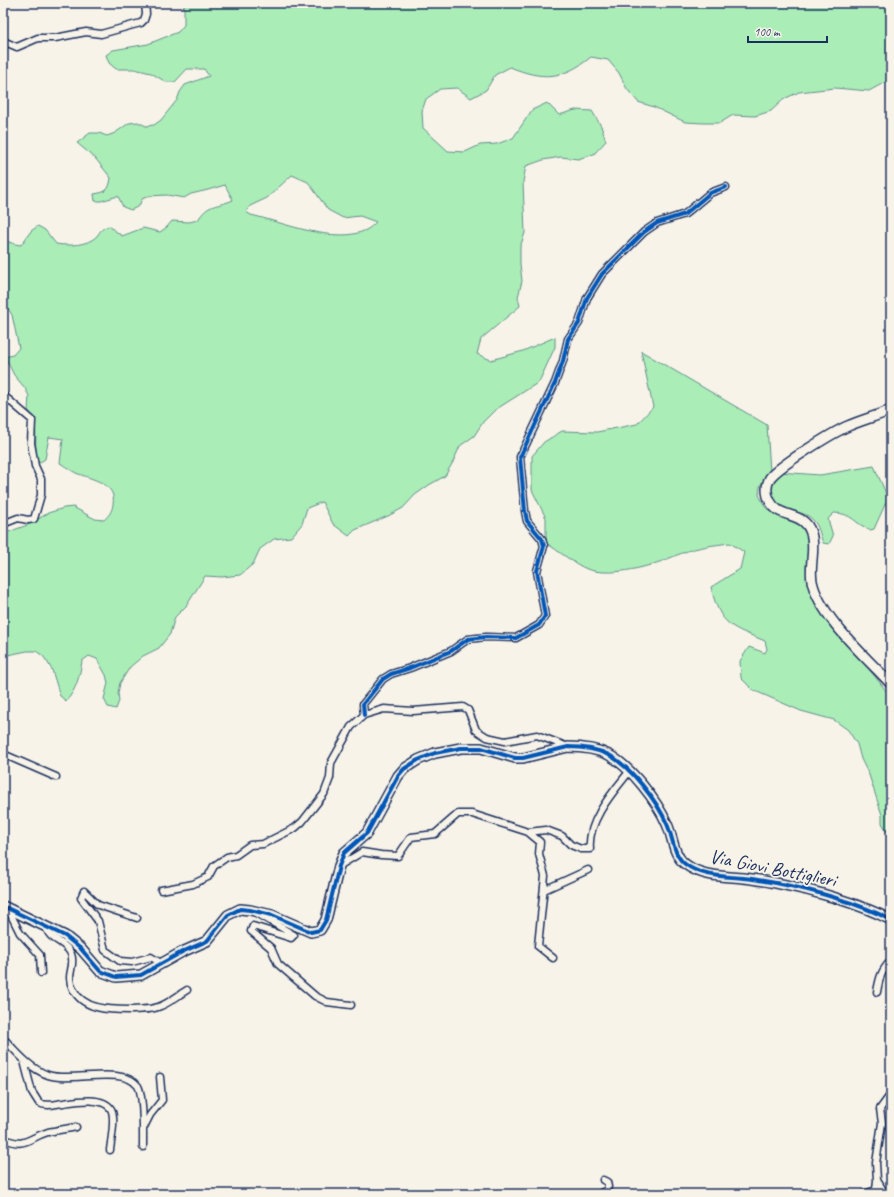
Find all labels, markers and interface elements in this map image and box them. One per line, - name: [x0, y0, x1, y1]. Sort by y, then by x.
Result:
- scale bar: [748, 18, 827, 44]
- text: 100 m: [754, 24, 781, 40]
- street label: Via Giovi Bottiglieri: [708, 843, 841, 893]

